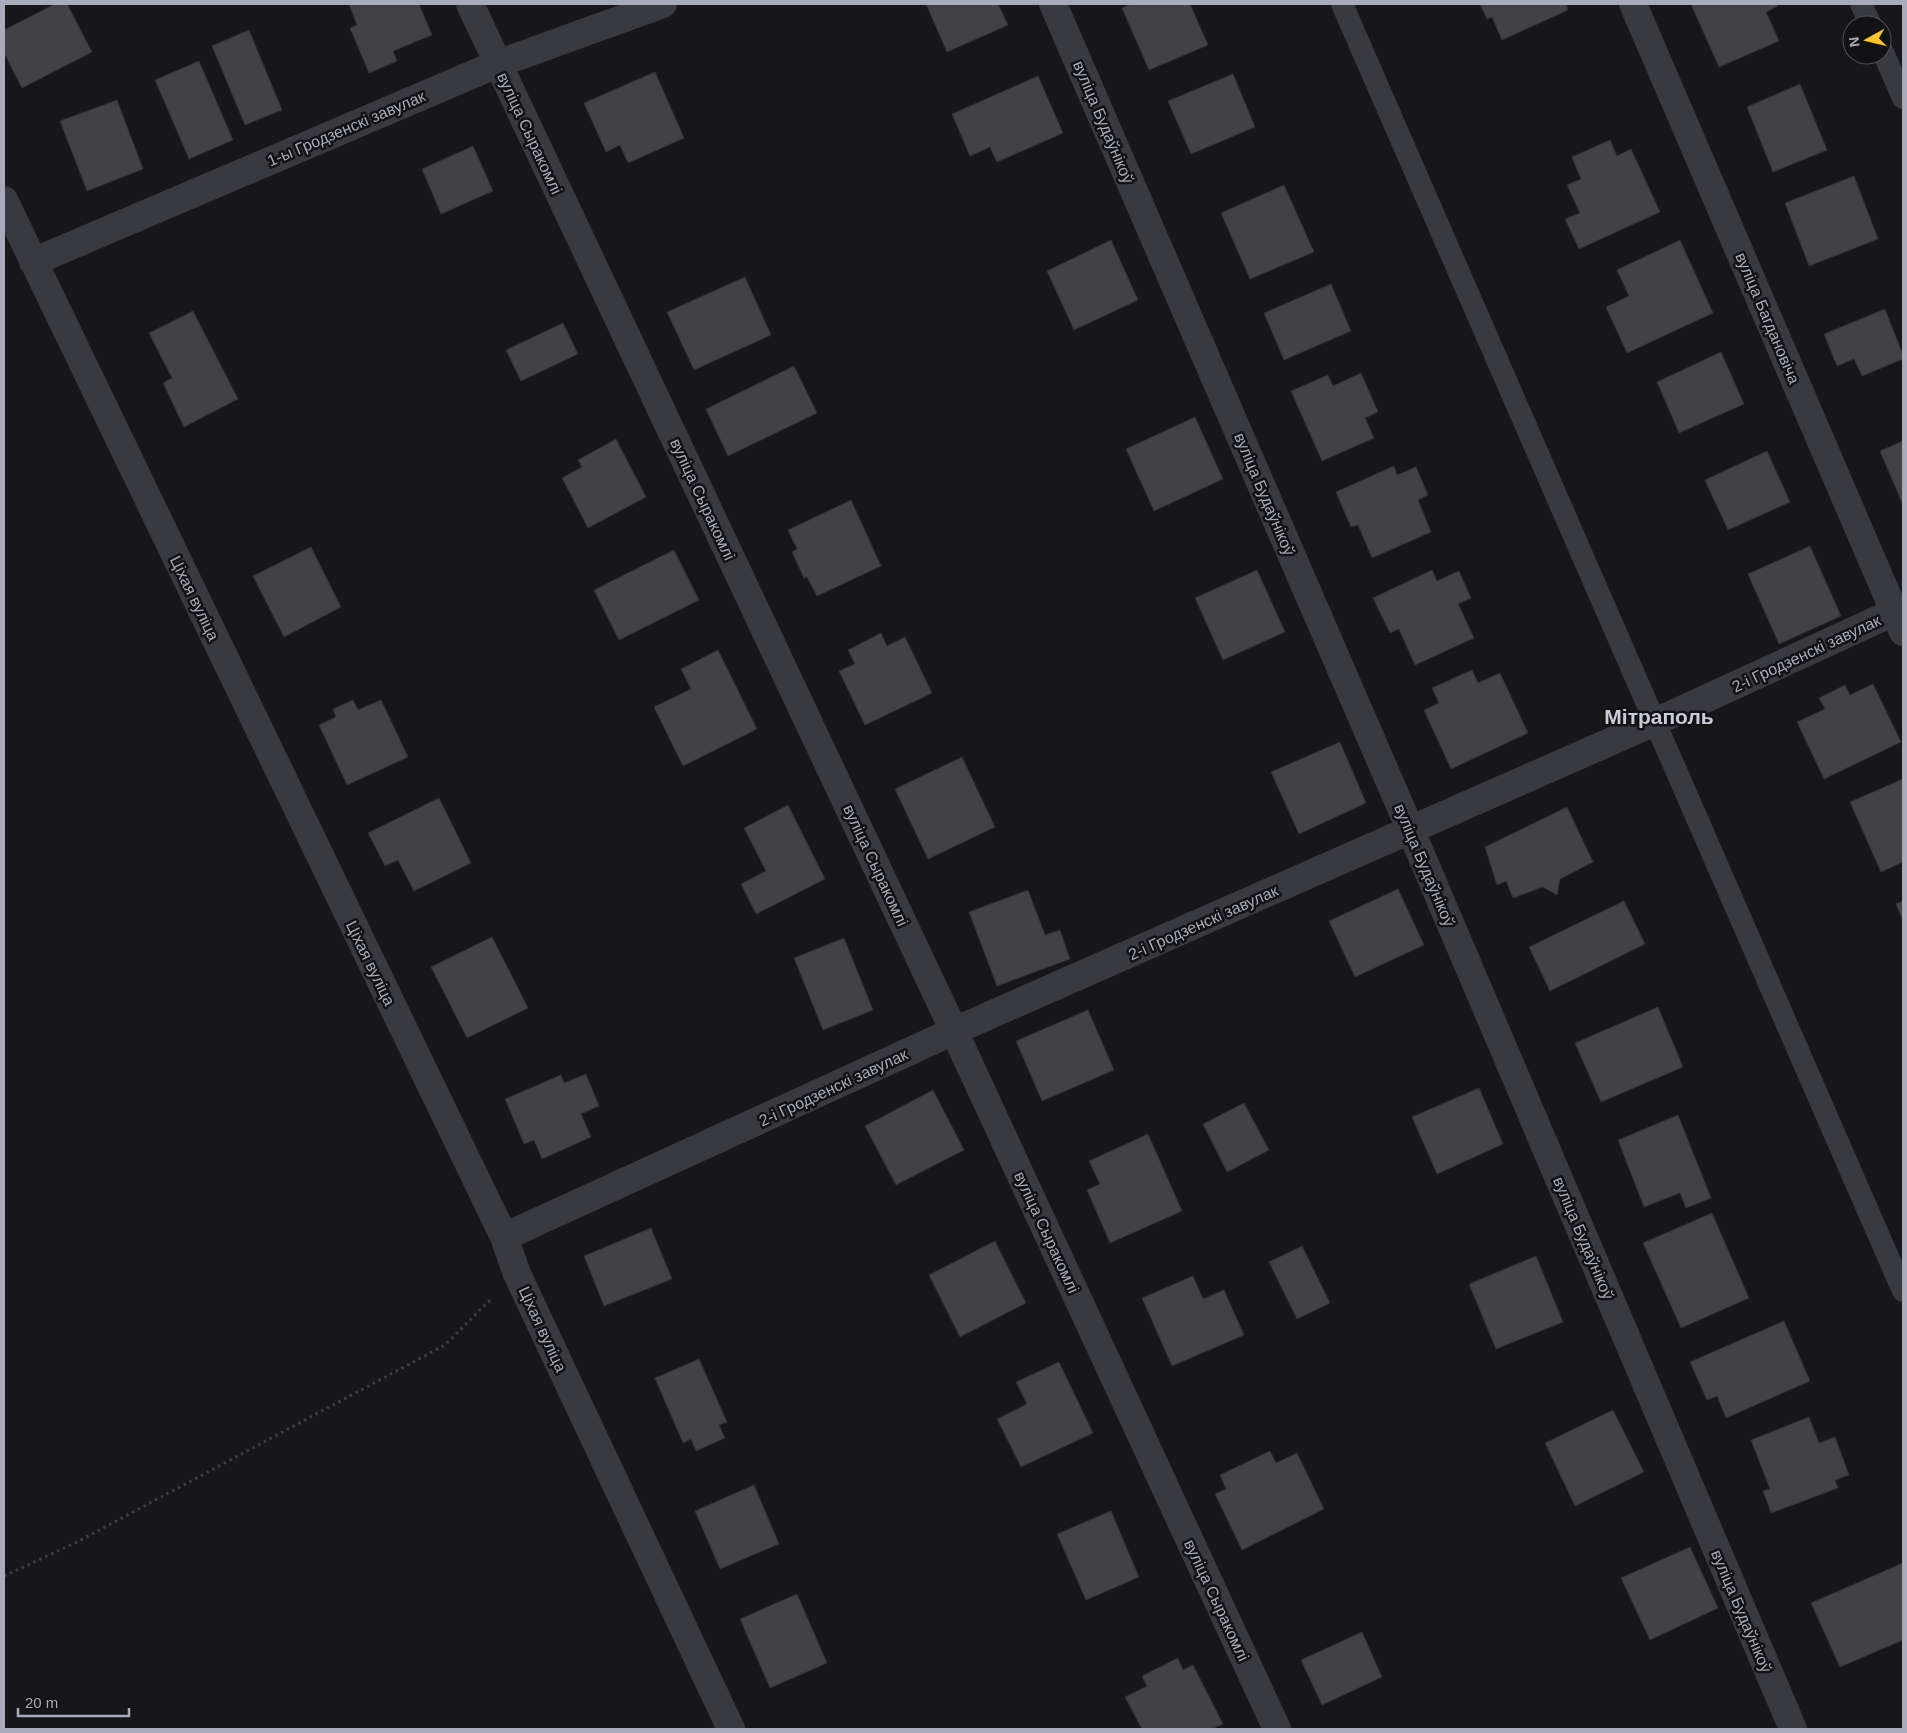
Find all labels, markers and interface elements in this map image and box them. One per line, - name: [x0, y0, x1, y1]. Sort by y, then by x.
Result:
- north arrow: [1842, 15, 1892, 65]
- text: N: [1845, 36, 1863, 48]
- street label: вуліца Будаўнікоў: [1070, 58, 1137, 186]
- street label: вуліца Сыракомлі: [494, 70, 565, 197]
- street label: 1-ы Гродзенскі завулак: [265, 87, 429, 169]
- street label: вуліца Багдановіча: [1732, 250, 1803, 386]
- street label: вуліца Будаўнікоў: [1231, 430, 1298, 558]
- street label: вуліца Сыракомлі: [667, 436, 738, 563]
- street label: Ціхая вуліца: [167, 553, 222, 643]
- street label: 2-і Гродзенскі завулак: [1729, 611, 1884, 695]
- district label: Мітраполь: [1604, 705, 1714, 728]
- street label: вуліца Будаўнікоў: [1391, 801, 1458, 929]
- street label: вуліца Сыракомлі: [840, 802, 911, 929]
- street label: 2-і Гродзенскі завулак: [1126, 881, 1282, 963]
- street label: Ціхая вуліца: [343, 918, 398, 1008]
- street label: 2-і Гродзенскі завулак: [756, 1045, 911, 1129]
- street label: вуліца Сыракомлі: [1011, 1169, 1082, 1296]
- street label: вуліца Будаўнікоў: [1550, 1174, 1617, 1302]
- street label: Ціхая вуліца: [515, 1284, 570, 1375]
- street label: вуліца Сыракомлі: [1181, 1537, 1252, 1664]
- street label: вуліца Будаўнікоў: [1708, 1547, 1775, 1675]
- scale bar: [18, 1686, 129, 1718]
- text: 20 m: [25, 1694, 58, 1711]

